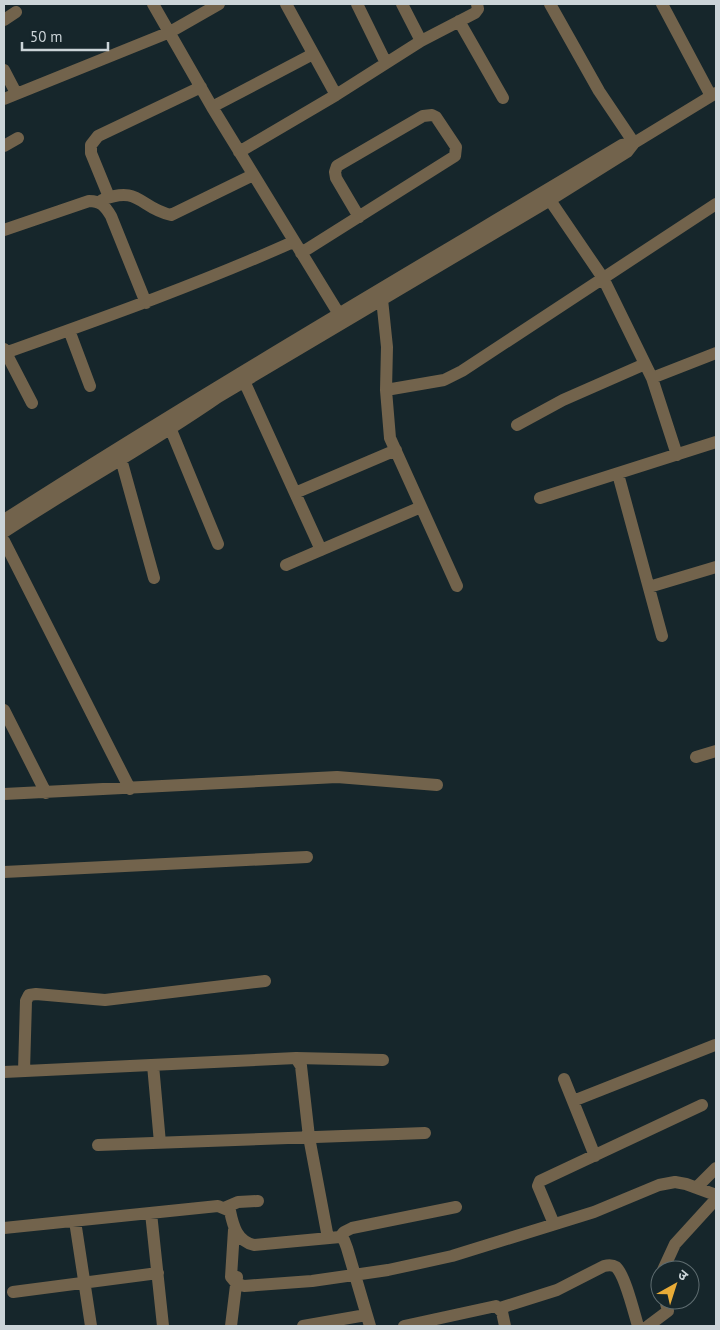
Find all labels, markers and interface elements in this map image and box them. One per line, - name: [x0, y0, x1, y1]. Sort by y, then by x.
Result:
- scale bar: [22, 20, 109, 52]
- text: 50 m: [30, 27, 63, 46]
- north arrow: [650, 1260, 700, 1310]
- text: उ: [674, 1265, 693, 1285]

